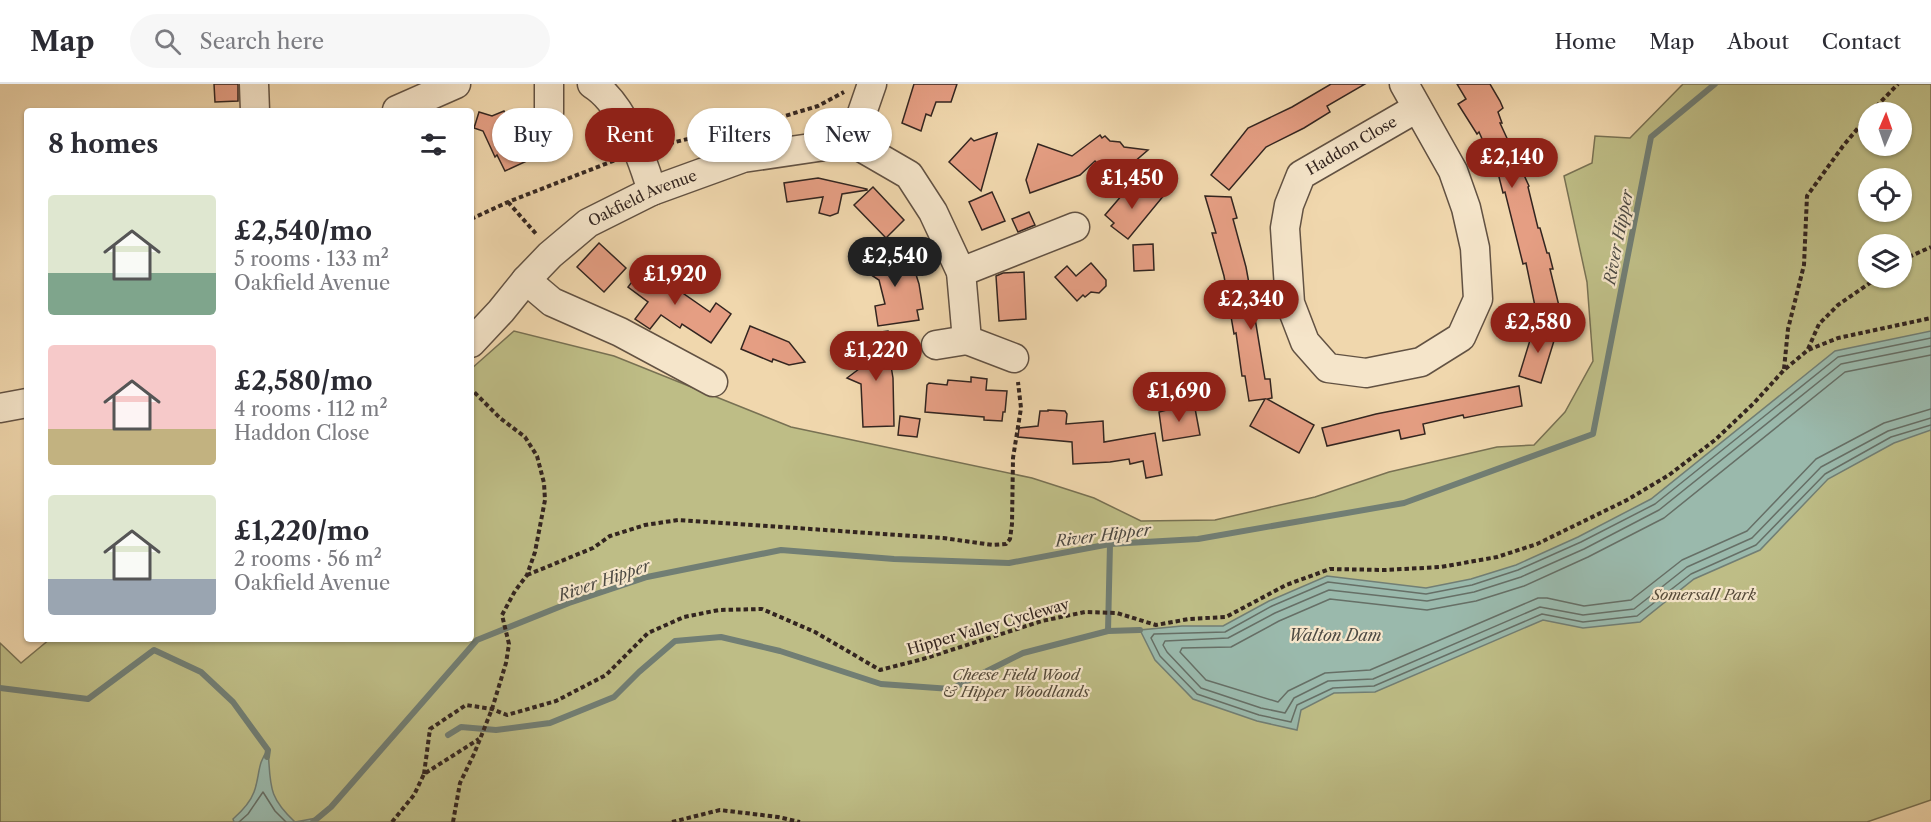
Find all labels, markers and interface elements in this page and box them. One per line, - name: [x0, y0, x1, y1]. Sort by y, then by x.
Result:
- search box: [130, 14, 550, 68]
- text: Map: [30, 24, 94, 58]
- icon: search: [151, 25, 184, 58]
- text: Search here: [199, 28, 324, 55]
- text: Home: [1555, 29, 1616, 54]
- text: Map: [1649, 29, 1694, 54]
- text: About: [1727, 29, 1789, 54]
- text: Contact: [1822, 29, 1901, 54]
- north arrow: [1858, 102, 1912, 156]
- map controls: [1858, 102, 1912, 288]
- chip: Buy: [492, 108, 573, 162]
- chip: Rent: [585, 108, 675, 162]
- chip: Filters: [687, 108, 792, 162]
- chip: New: [804, 108, 892, 162]
- street label: Haddon Close: [1302, 112, 1400, 179]
- text: 8 homes: [48, 128, 158, 160]
- icon: filters: [417, 128, 450, 161]
- pin: £2,140: [1463, 138, 1561, 189]
- text: £2,140: [1480, 145, 1544, 169]
- pin: £1,450: [1083, 159, 1181, 210]
- street label: Oakfield Avenue: [585, 166, 699, 230]
- text: £1,450: [1100, 166, 1164, 190]
- button: locate: [1858, 168, 1912, 222]
- water label: River Hipper: [1599, 186, 1637, 288]
- text: £2,540/mo: [234, 215, 372, 247]
- icon: home: [96, 219, 168, 291]
- button: layers: [1858, 234, 1912, 288]
- pin: £2,540: [846, 237, 944, 288]
- text: £2,540: [862, 244, 928, 268]
- text: 5 rooms · 133 m²: [234, 247, 389, 271]
- pin: £1,920: [626, 255, 724, 306]
- text: £1,920: [643, 262, 707, 286]
- text: Oakfield Avenue: [234, 271, 390, 295]
- pin: £2,340: [1202, 280, 1300, 331]
- text: £2,340: [1218, 287, 1284, 311]
- pin: £2,580: [1489, 303, 1587, 354]
- text: £2,580: [1505, 310, 1571, 334]
- pin: £1,220: [827, 331, 925, 382]
- text: £1,220: [844, 338, 908, 362]
- text: £2,580/mo: [234, 365, 373, 397]
- icon: home: [96, 369, 168, 441]
- pin: £1,690: [1130, 372, 1228, 423]
- text: £1,690: [1147, 379, 1211, 403]
- text: 4 rooms · 112 m²: [234, 397, 388, 421]
- text: Haddon Close: [234, 421, 370, 445]
- text: £1,220/mo: [234, 515, 369, 547]
- icon: home: [96, 519, 168, 591]
- water label: River Hipper: [1052, 519, 1154, 551]
- text: 2 rooms · 56 m²: [234, 547, 382, 571]
- water label: River Hipper: [553, 554, 654, 606]
- text: Oakfield Avenue: [234, 571, 390, 595]
- park label: Somersall Park: [1651, 585, 1756, 604]
- street label: Hipper Valley Cycleway: [905, 594, 1072, 659]
- water label: Walton Dam: [1288, 625, 1382, 645]
- park label: Cheese Field Wood & Hipper Woodlands: [942, 665, 1090, 701]

